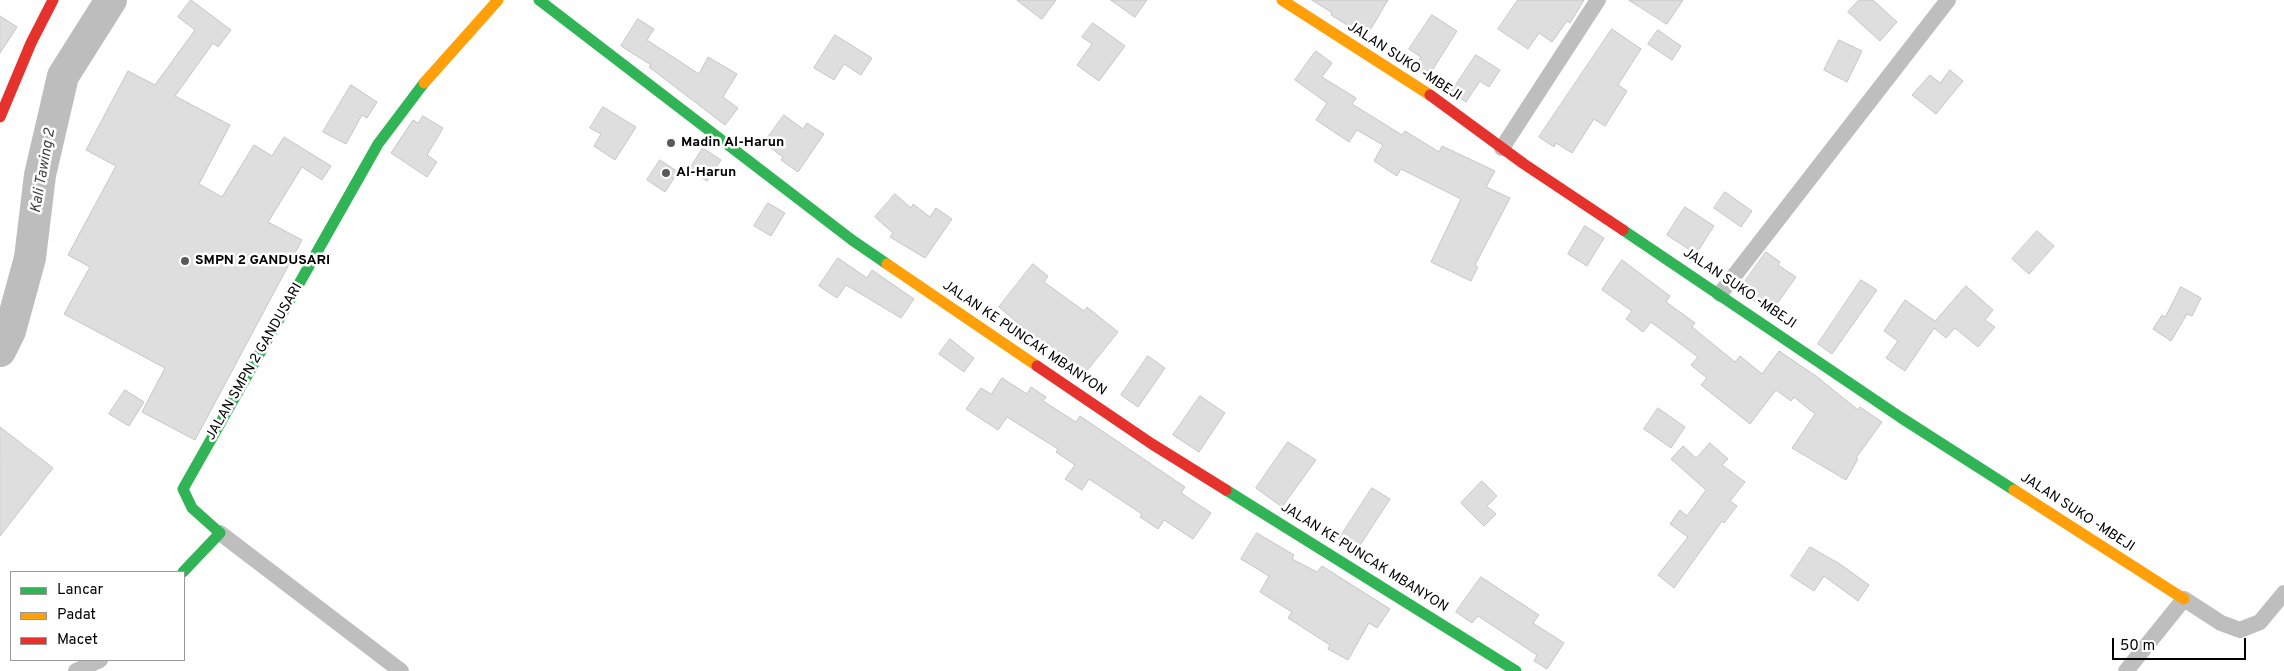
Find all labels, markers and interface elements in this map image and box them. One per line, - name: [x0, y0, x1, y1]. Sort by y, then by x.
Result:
- street label: JALAN SUKO -MBEJI: [1344, 19, 1464, 105]
- water label: Kali Tawing 2: [28, 127, 60, 215]
- place label: Madin Al-Harun: [681, 135, 784, 151]
- marker: Madin Al-Harun: [665, 137, 677, 149]
- place label: Al-Harun: [676, 165, 736, 181]
- marker: Al-Harun: [660, 167, 672, 179]
- street label: JALAN SUKO -MBEJI: [1679, 245, 1799, 333]
- place label: SMPN 2 GANDUSARI: [195, 253, 330, 269]
- marker: SMPN 2 GANDUSARI: [179, 255, 191, 267]
- street label: JALAN KE PUNCAK MBANYON: [939, 278, 1109, 400]
- street label: JALAN SMPN 2 GANDUSARI: [203, 281, 307, 443]
- street label: JALAN SUKO -MBEJI: [2017, 470, 2137, 556]
- street label: JALAN KE PUNCAK MBANYON: [1277, 499, 1451, 617]
- legend: [10, 571, 185, 661]
- text: Lancar: [57, 581, 103, 600]
- text: Padat: [57, 606, 96, 625]
- scale bar: [2114, 628, 2248, 660]
- text: Macet: [57, 631, 98, 650]
- text: 50 m: [2120, 637, 2155, 656]

